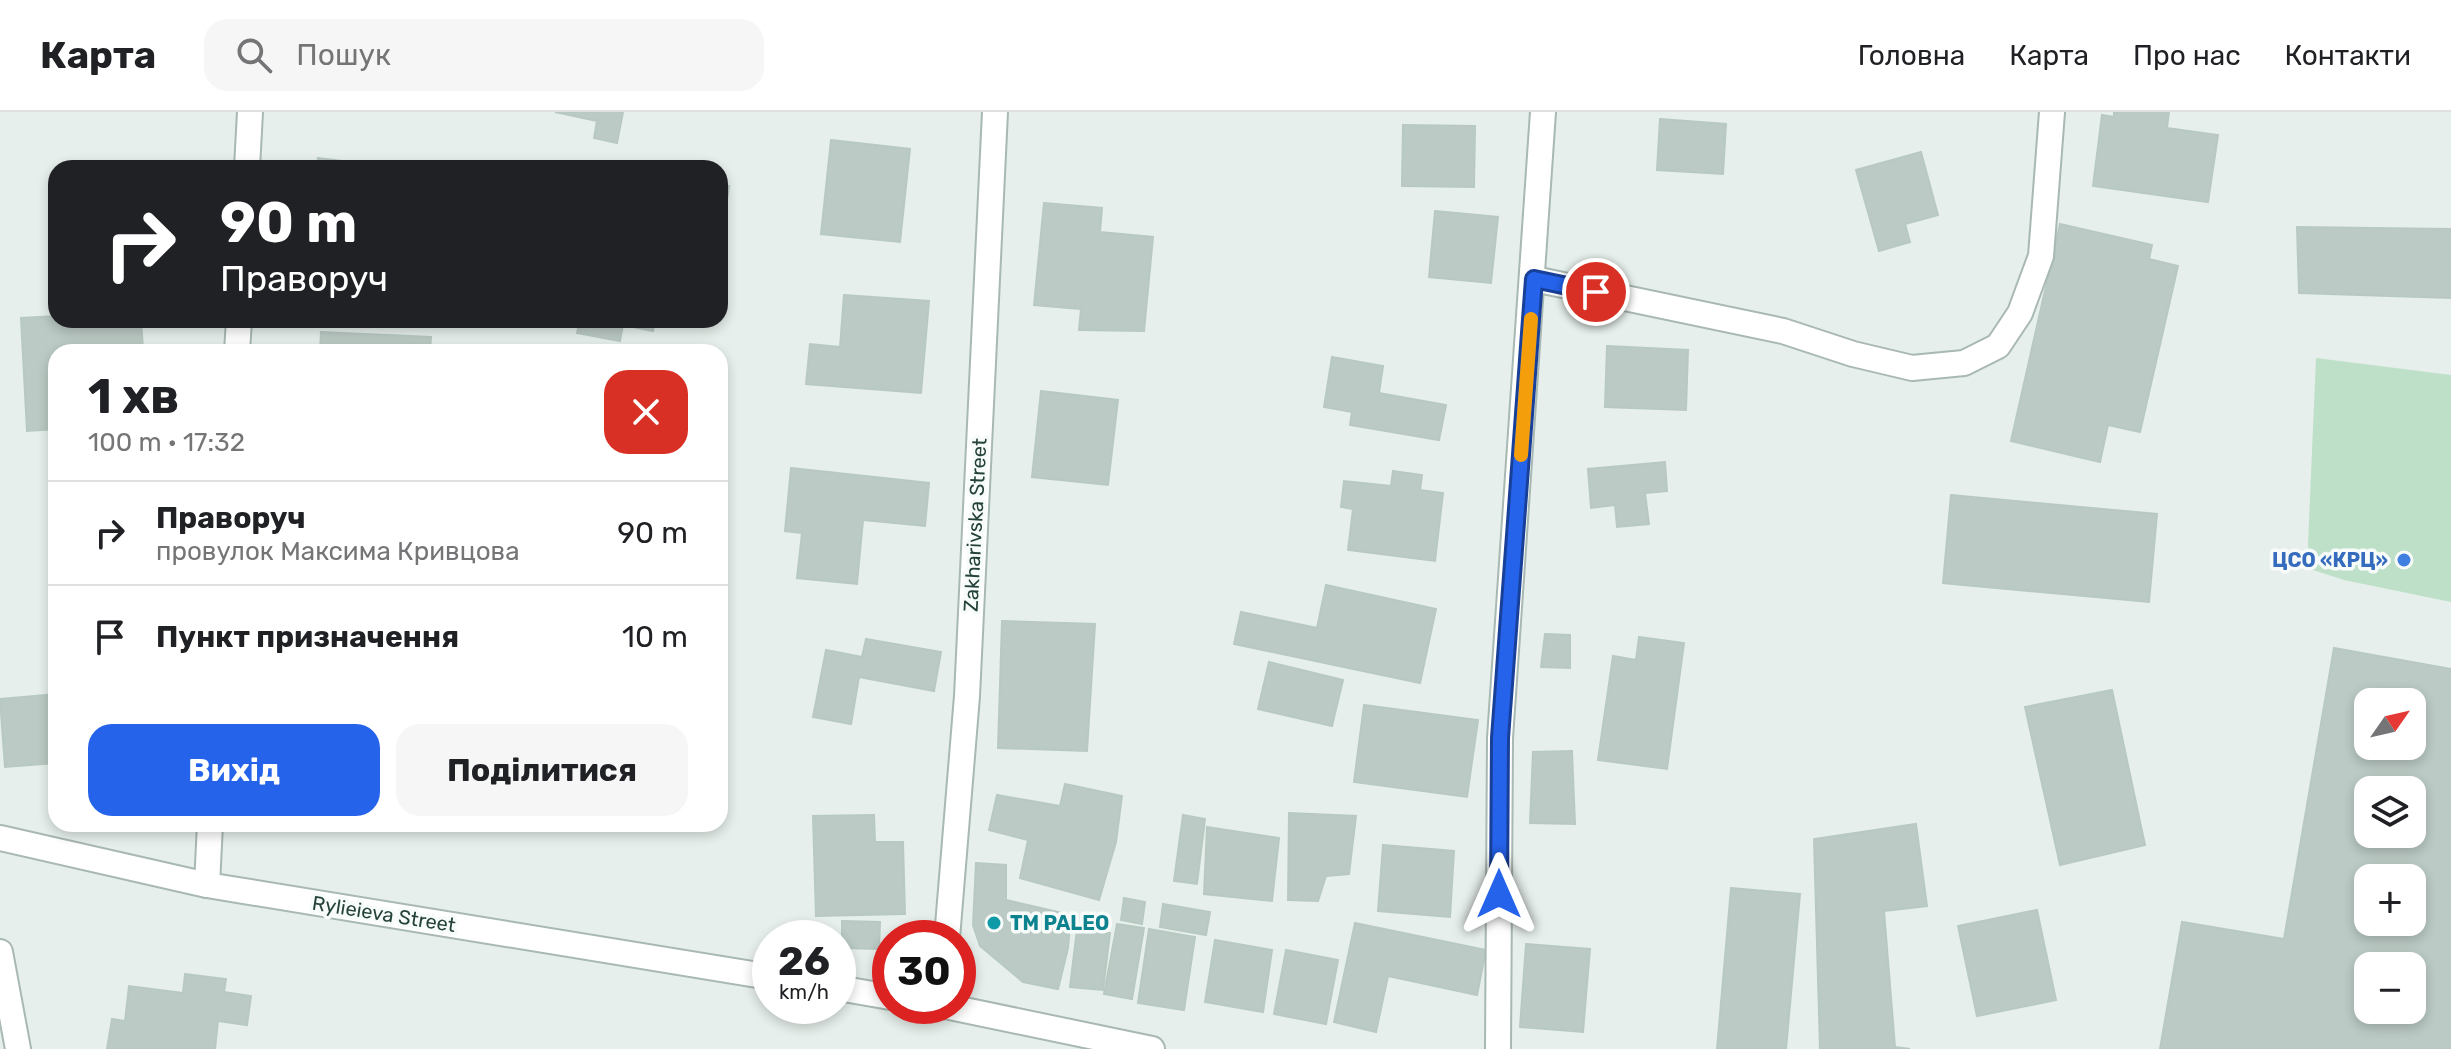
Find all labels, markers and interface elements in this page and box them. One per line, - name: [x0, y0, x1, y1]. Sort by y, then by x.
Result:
- search box: [204, 19, 764, 91]
- text: Карта: [40, 32, 156, 78]
- icon: search: [232, 33, 276, 77]
- text: Пошук: [296, 37, 391, 73]
- text: Головна: [1858, 39, 1965, 72]
- text: Карта: [2009, 39, 2089, 72]
- text: Про нас: [2133, 39, 2241, 72]
- text: Контакти: [2285, 39, 2411, 72]
- text: 90 m: [220, 190, 357, 256]
- icon: right: [88, 192, 192, 296]
- text: Праворуч: [220, 257, 388, 300]
- pin: [1562, 258, 1630, 326]
- icon: arrive: [1574, 270, 1618, 314]
- text: 1 хв: [88, 368, 179, 425]
- button: close: [604, 370, 688, 454]
- text: 100 m · 17:32: [88, 427, 245, 458]
- street label: Zakharivska Street: [958, 437, 992, 612]
- text: Праворуч: [156, 500, 306, 536]
- icon: right: [88, 511, 132, 555]
- text: 90 m: [617, 515, 688, 551]
- text: провулок Максима Кривцова: [156, 536, 520, 567]
- place label: ЦСО «КРЦ»: [2272, 548, 2388, 572]
- marker: ЦСО «КРЦ»: [2395, 551, 2413, 569]
- icon: arrive: [88, 615, 132, 659]
- text: Пункт призначення: [156, 619, 459, 655]
- text: 10 m: [622, 619, 688, 655]
- north arrow: [2354, 688, 2426, 760]
- map controls: [2354, 688, 2426, 1024]
- button: Вихід: [88, 724, 380, 816]
- button: Поділитися: [396, 724, 688, 816]
- button: layers: [2354, 776, 2426, 848]
- position arrow: [1457, 852, 1541, 936]
- button: +: [2354, 864, 2426, 936]
- street label: Rylieieva Street: [310, 891, 458, 937]
- place label: ТМ PALEO: [1010, 911, 1109, 935]
- marker: ТМ PALEO: [985, 914, 1003, 932]
- speed limit sign: 30: [872, 920, 976, 1024]
- text: 26: [778, 938, 830, 985]
- button: −: [2354, 952, 2426, 1024]
- text: km/h: [779, 980, 829, 1004]

